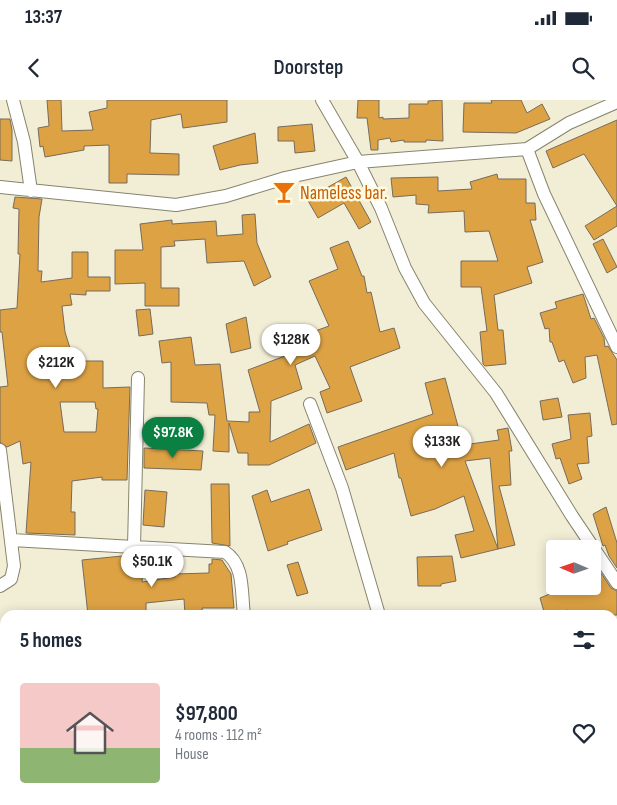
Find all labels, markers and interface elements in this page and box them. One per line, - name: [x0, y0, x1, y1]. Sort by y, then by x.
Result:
- text: 13:37: [25, 6, 62, 29]
- icon: back: [20, 54, 48, 82]
- text: Doorstep: [274, 54, 343, 81]
- icon: search: [569, 54, 597, 82]
- bar icon: Nameless bar.: [271, 179, 297, 205]
- place label: Nameless bar.: [300, 182, 388, 205]
- pin: $128K: [256, 324, 326, 366]
- text: $128K: [272, 330, 310, 349]
- pin: $212K: [21, 346, 91, 389]
- text: $212K: [38, 353, 74, 372]
- pin: $97.8K: [132, 416, 214, 459]
- text: $97.8K: [153, 423, 193, 442]
- pin: $133K: [407, 426, 477, 468]
- text: $133K: [424, 432, 460, 451]
- north arrow: [546, 540, 601, 595]
- map controls: [546, 540, 601, 595]
- pin: $50.1K: [111, 546, 193, 588]
- text: $50.1K: [132, 552, 172, 571]
- icon: filters: [570, 626, 598, 654]
- text: 5 homes: [20, 628, 82, 653]
- text: $97,800: [175, 701, 238, 726]
- icon: home: [60, 703, 120, 763]
- icon: heart: [570, 719, 598, 747]
- text: 4 rooms · 112 m²: [175, 726, 262, 745]
- text: House: [175, 745, 209, 764]

